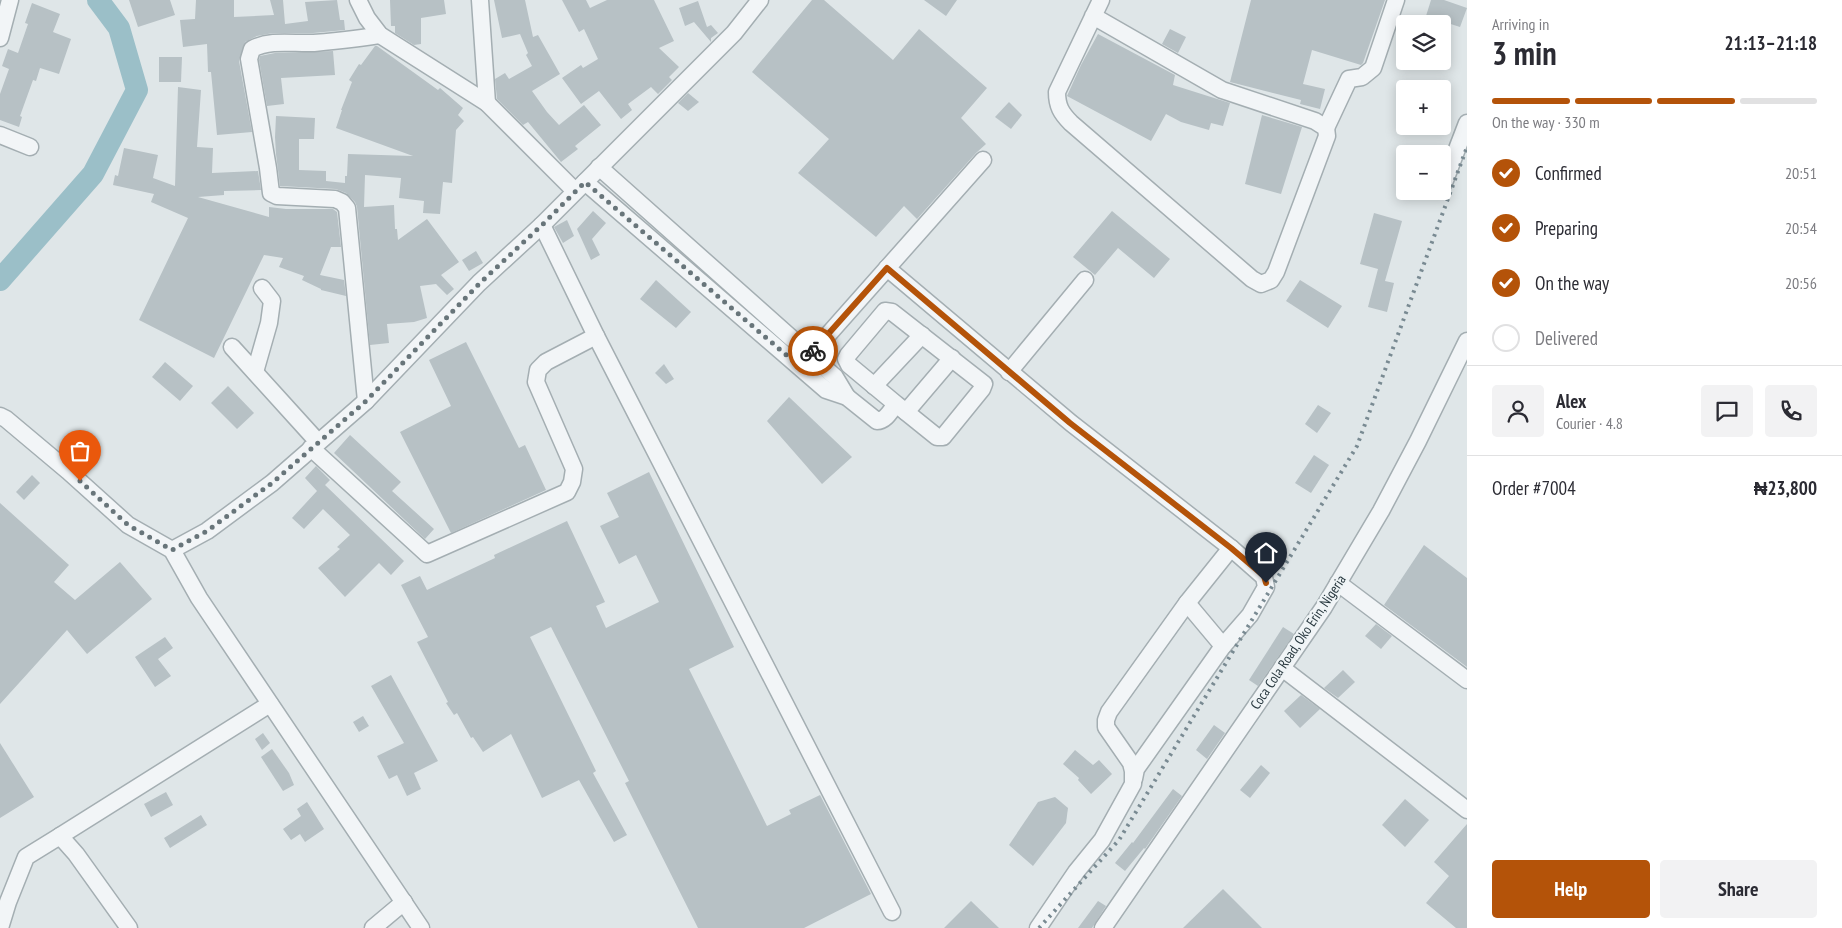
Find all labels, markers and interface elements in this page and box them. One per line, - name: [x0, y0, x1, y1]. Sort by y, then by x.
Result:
- text: Arriving in: [1492, 14, 1549, 34]
- map controls: [1396, 15, 1451, 200]
- button: layers: [1396, 15, 1451, 70]
- text: 21:13–21:18: [1724, 31, 1817, 55]
- text: 3 min: [1492, 32, 1557, 74]
- button: +: [1396, 80, 1451, 135]
- text: On the way · 330 m: [1492, 112, 1600, 132]
- button: −: [1396, 145, 1451, 200]
- icon: check: [1492, 159, 1520, 187]
- text: Confirmed: [1535, 161, 1602, 185]
- text: 20:51: [1785, 163, 1817, 183]
- icon: check: [1492, 214, 1520, 242]
- text: Preparing: [1535, 216, 1598, 240]
- text: 20:54: [1785, 218, 1817, 238]
- icon: check: [1492, 269, 1520, 297]
- text: On the way: [1535, 271, 1609, 295]
- text: 20:56: [1785, 273, 1817, 293]
- courier: [788, 326, 838, 376]
- text: Delivered: [1535, 326, 1598, 350]
- icon: bike: [799, 337, 827, 365]
- button: person: [1492, 385, 1544, 437]
- button: chat: [1701, 385, 1753, 437]
- button: phone: [1765, 385, 1817, 437]
- text: Alex: [1556, 389, 1586, 413]
- text: Courier · 4.8: [1556, 413, 1623, 433]
- pin: [59, 430, 101, 481]
- icon: bag: [66, 437, 94, 465]
- text: Order #7004: [1492, 476, 1576, 500]
- text: ₦23,800: [1754, 476, 1817, 500]
- pin: [1245, 532, 1287, 583]
- icon: home: [1252, 539, 1280, 567]
- street label: Coca Cola Road, Oko Erin, Nigeria: [1246, 571, 1350, 713]
- button: Help: [1492, 860, 1650, 918]
- button: Share: [1660, 860, 1817, 918]

